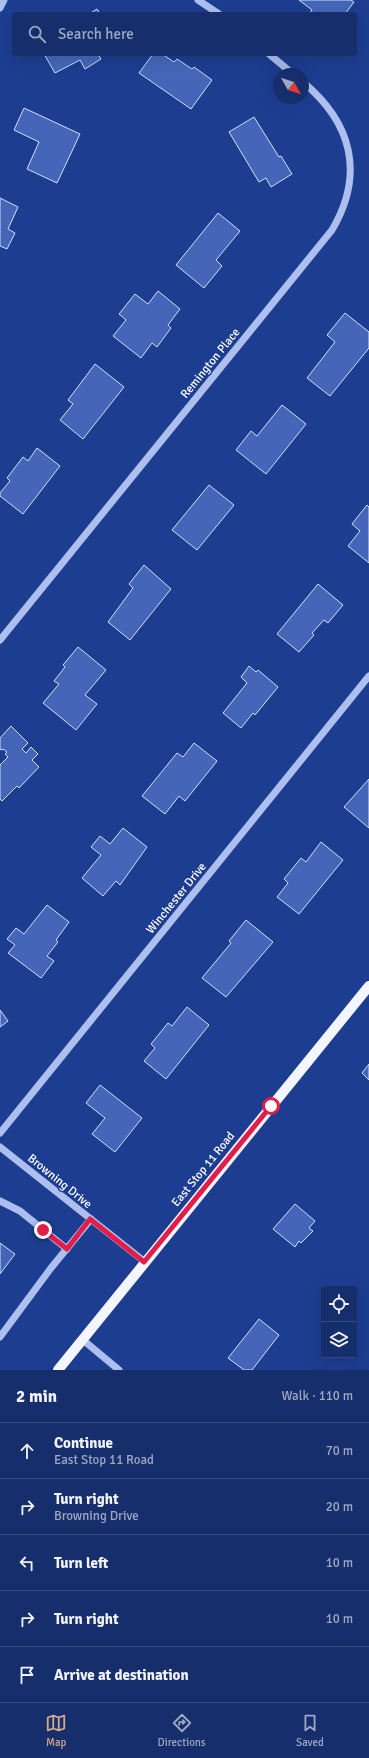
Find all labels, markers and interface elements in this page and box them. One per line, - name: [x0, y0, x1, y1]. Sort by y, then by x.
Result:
- search box: [12, 12, 357, 56]
- icon: search: [26, 23, 48, 45]
- text: Search here: [58, 25, 134, 43]
- north arrow: [273, 68, 309, 104]
- street label: Remington Place: [177, 325, 243, 402]
- street label: Winchester Drive: [143, 860, 210, 937]
- route start: [262, 1097, 280, 1115]
- street label: East Stop 11 Road: [169, 1129, 238, 1210]
- street label: Browning Drive: [25, 1151, 95, 1212]
- route end: [34, 1221, 52, 1239]
- map controls: [321, 1286, 357, 1358]
- button: locate: [321, 1286, 357, 1322]
- button: layers: [321, 1322, 357, 1358]
- text: 2 min: [16, 1386, 57, 1407]
- text: Walk · 110 m: [282, 1388, 353, 1404]
- text: Continue: [54, 1434, 113, 1452]
- icon: ahead: [16, 1440, 38, 1462]
- text: 70 m: [326, 1443, 353, 1459]
- text: East Stop 11 Road: [54, 1452, 154, 1468]
- text: Turn right: [54, 1490, 119, 1508]
- icon: right: [16, 1496, 38, 1518]
- text: 20 m: [326, 1499, 353, 1515]
- text: Browning Drive: [54, 1508, 139, 1524]
- icon: left: [16, 1552, 38, 1574]
- text: Turn left: [54, 1554, 108, 1572]
- text: 10 m: [326, 1555, 353, 1571]
- icon: right: [16, 1608, 38, 1630]
- text: Turn right: [54, 1610, 119, 1628]
- text: 10 m: [326, 1611, 353, 1627]
- icon: arrive: [16, 1664, 38, 1686]
- text: Arrive at destination: [54, 1666, 189, 1684]
- tab: Map: [45, 1712, 67, 1749]
- tab: Directions: [158, 1712, 206, 1749]
- tab: Saved: [296, 1712, 324, 1749]

